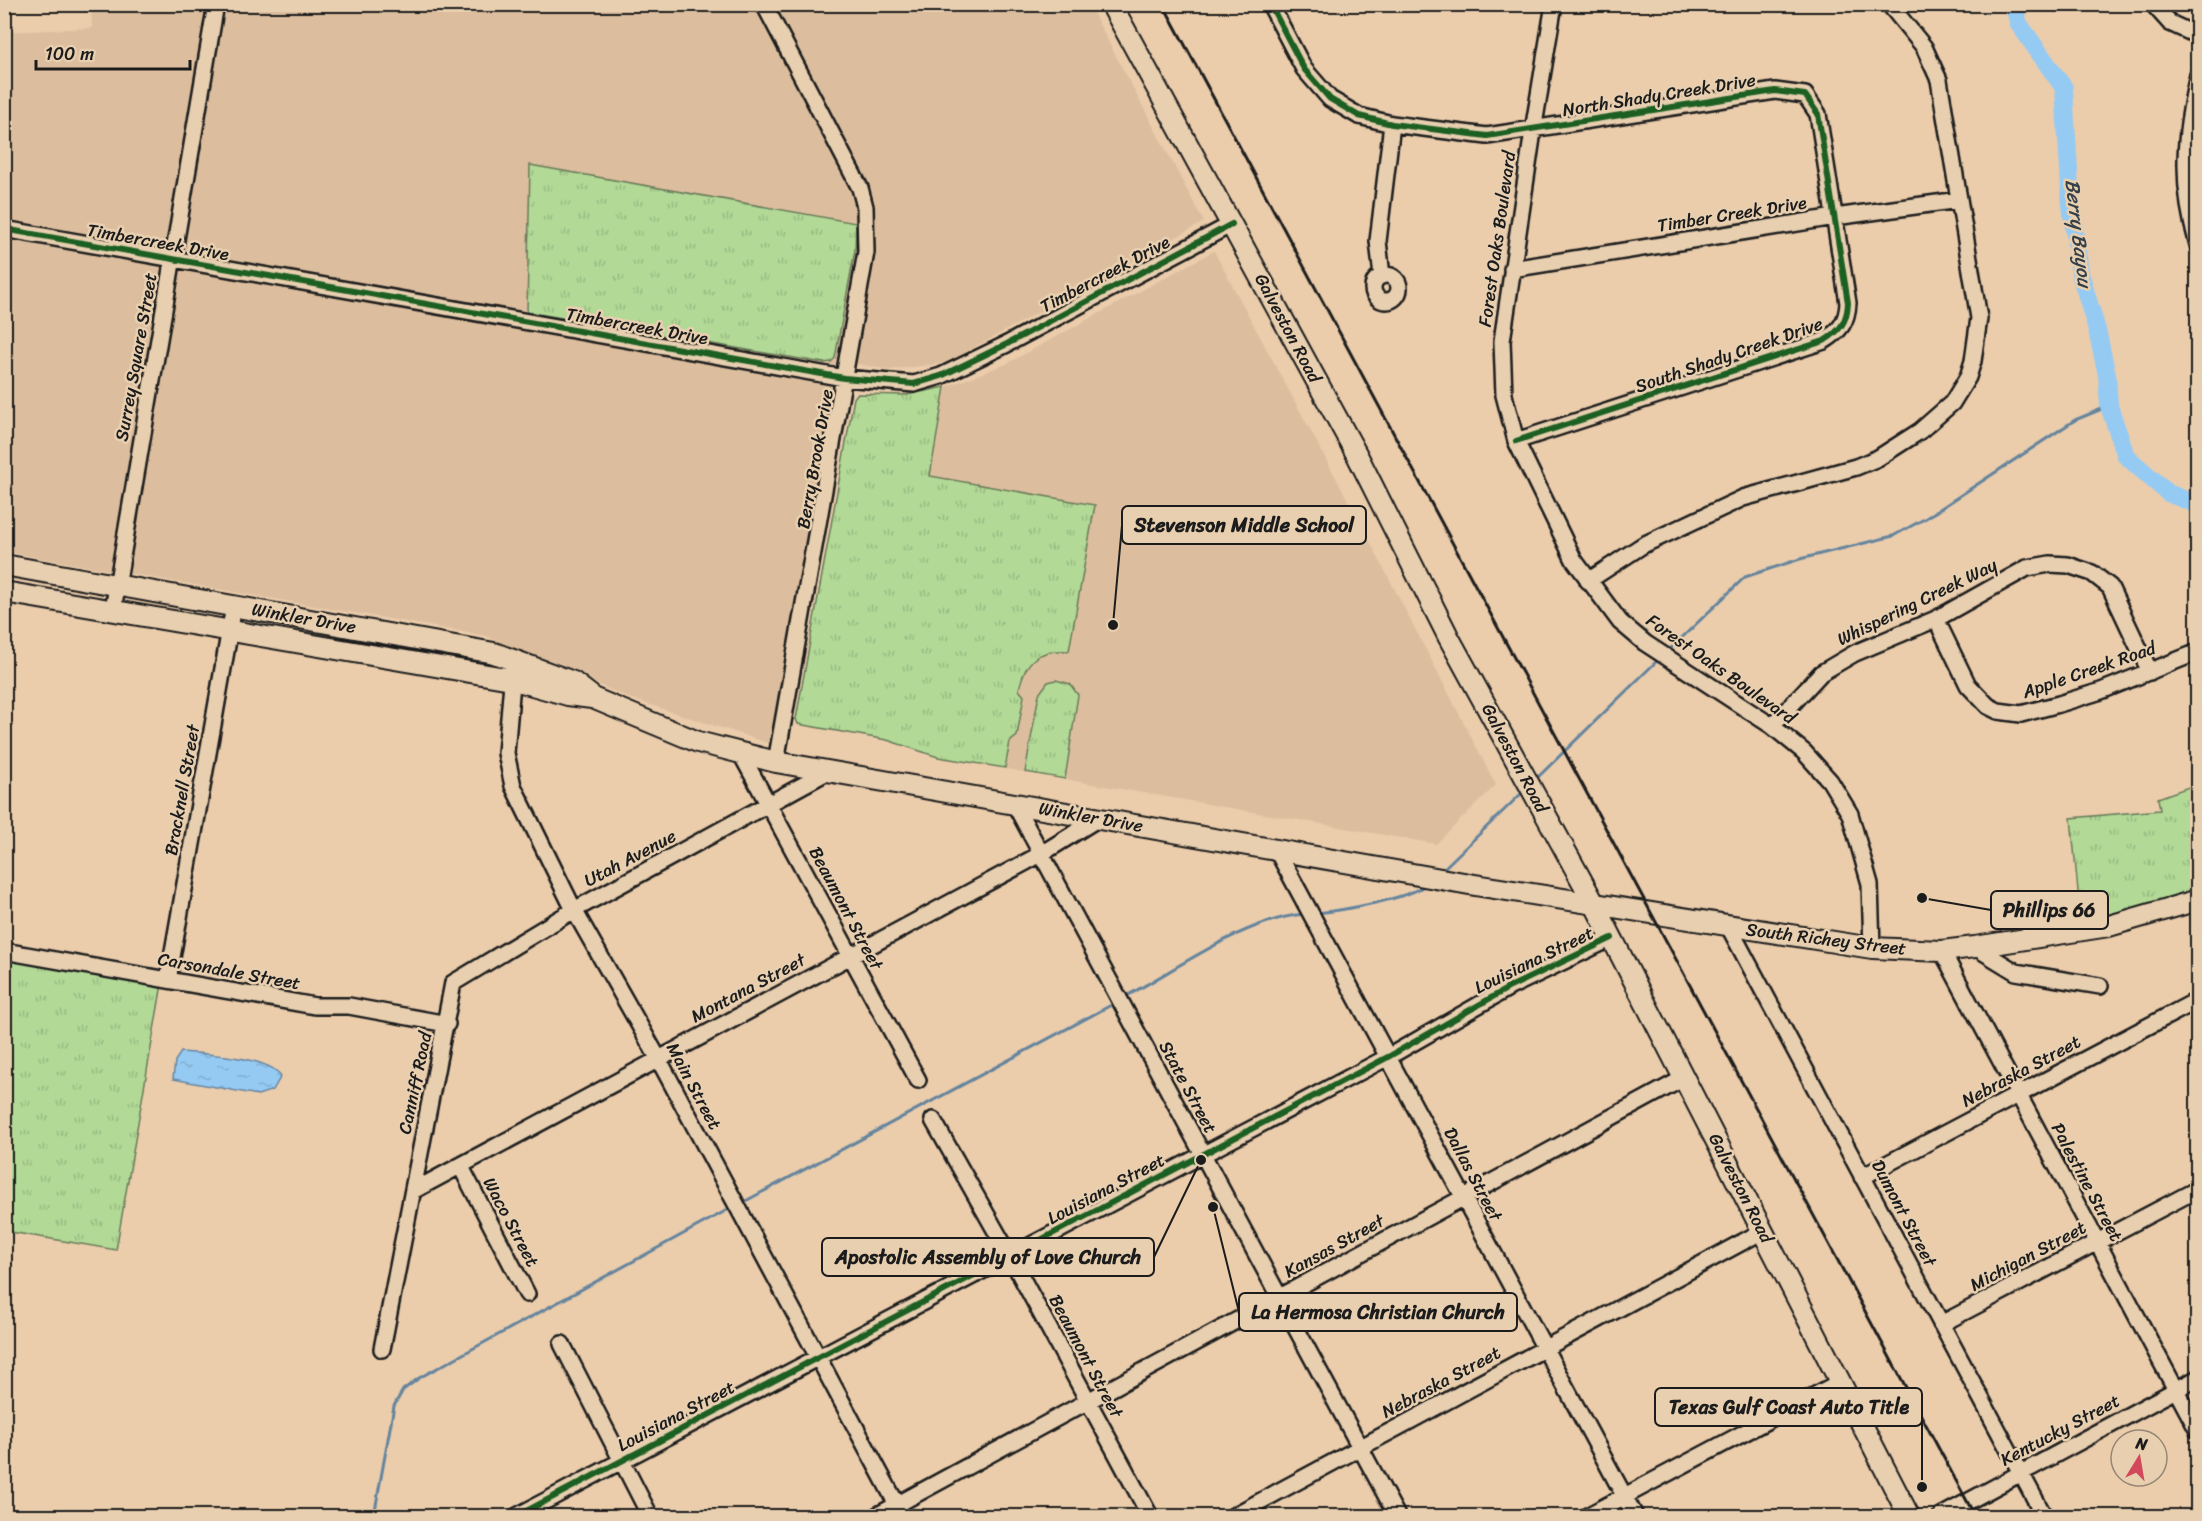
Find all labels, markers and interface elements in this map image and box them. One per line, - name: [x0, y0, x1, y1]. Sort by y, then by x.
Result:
- scale bar: [36, 33, 190, 71]
- text: 100 m: [45, 38, 94, 70]
- street label: North Shady Creek Drive: [1560, 64, 1758, 126]
- street label: Forest Oaks Boulevard: [1469, 148, 1525, 329]
- water label: Berry Bayou: [2055, 177, 2103, 291]
- street label: Timber Creek Drive: [1655, 186, 1809, 242]
- street label: Timbercreek Drive: [84, 214, 232, 270]
- street label: Timbercreek Drive: [1034, 226, 1176, 322]
- street label: Galveston Road: [1246, 267, 1331, 390]
- street label: Surrey Square Street: [105, 270, 167, 444]
- street label: Timbercreek Drive: [563, 298, 711, 354]
- street label: South Shady Creek Drive: [1631, 308, 1827, 402]
- street label: Berry Brook Drive: [787, 387, 843, 531]
- callout: Stevenson Middle School: [1122, 506, 1366, 544]
- text: Stevenson Middle School: [1133, 508, 1355, 543]
- street label: Whispering Creek Way: [1831, 549, 2003, 655]
- street label: Winkler Drive: [249, 593, 359, 643]
- street label: Forest Oaks Boulevard: [1639, 605, 1804, 734]
- street label: Apple Creek Road: [2017, 632, 2161, 708]
- street label: Galveston Road: [1473, 697, 1558, 820]
- street label: Bracknell Street: [155, 721, 209, 858]
- street label: Winkler Drive: [1036, 792, 1146, 842]
- street label: Utah Avenue: [578, 820, 682, 896]
- street label: Beaumont Street: [800, 840, 892, 976]
- callout: Phillips 66: [1991, 891, 2108, 929]
- text: Phillips 66: [2003, 893, 2095, 928]
- street label: South Richey Street: [1744, 913, 1908, 965]
- street label: Louisiana Street: [1469, 917, 1600, 1003]
- street label: Carsondale Street: [155, 943, 303, 999]
- street label: Montana Street: [685, 944, 812, 1032]
- street label: Nebraska Street: [1955, 1026, 2087, 1116]
- street label: Canniff Road: [389, 1028, 442, 1137]
- street label: State Street: [1150, 1035, 1226, 1140]
- street label: Main Street: [657, 1036, 731, 1136]
- street label: Palestine Street: [2042, 1117, 2132, 1247]
- street label: Dallas Street: [1435, 1121, 1512, 1228]
- street label: Galveston Road: [1699, 1127, 1783, 1250]
- street label: Louisiana Street: [1041, 1144, 1171, 1234]
- street label: Dumont Street: [1862, 1154, 1946, 1273]
- street label: Waco Street: [474, 1171, 548, 1273]
- street label: Kansas Street: [1278, 1205, 1391, 1287]
- street label: Michigan Street: [1964, 1212, 2092, 1300]
- callout: Apostolic Assembly of Love Church: [822, 1238, 1154, 1276]
- text: Apostolic Assembly of Love Church: [834, 1240, 1142, 1275]
- street label: Beaumont Street: [1040, 1288, 1132, 1424]
- callout: La Hermosa Christian Church: [1239, 1293, 1517, 1331]
- text: La Hermosa Christian Church: [1251, 1295, 1505, 1330]
- street label: Nebraska Street: [1375, 1337, 1507, 1427]
- street label: Louisiana Street: [611, 1371, 741, 1461]
- street label: Kentucky Street: [1994, 1385, 2126, 1475]
- callout: Texas Gulf Coast Auto Title: [1655, 1388, 1922, 1426]
- text: Texas Gulf Coast Auto Title: [1669, 1390, 1910, 1425]
- north arrow: [2109, 1428, 2169, 1488]
- text: N: [2133, 1428, 2151, 1459]

